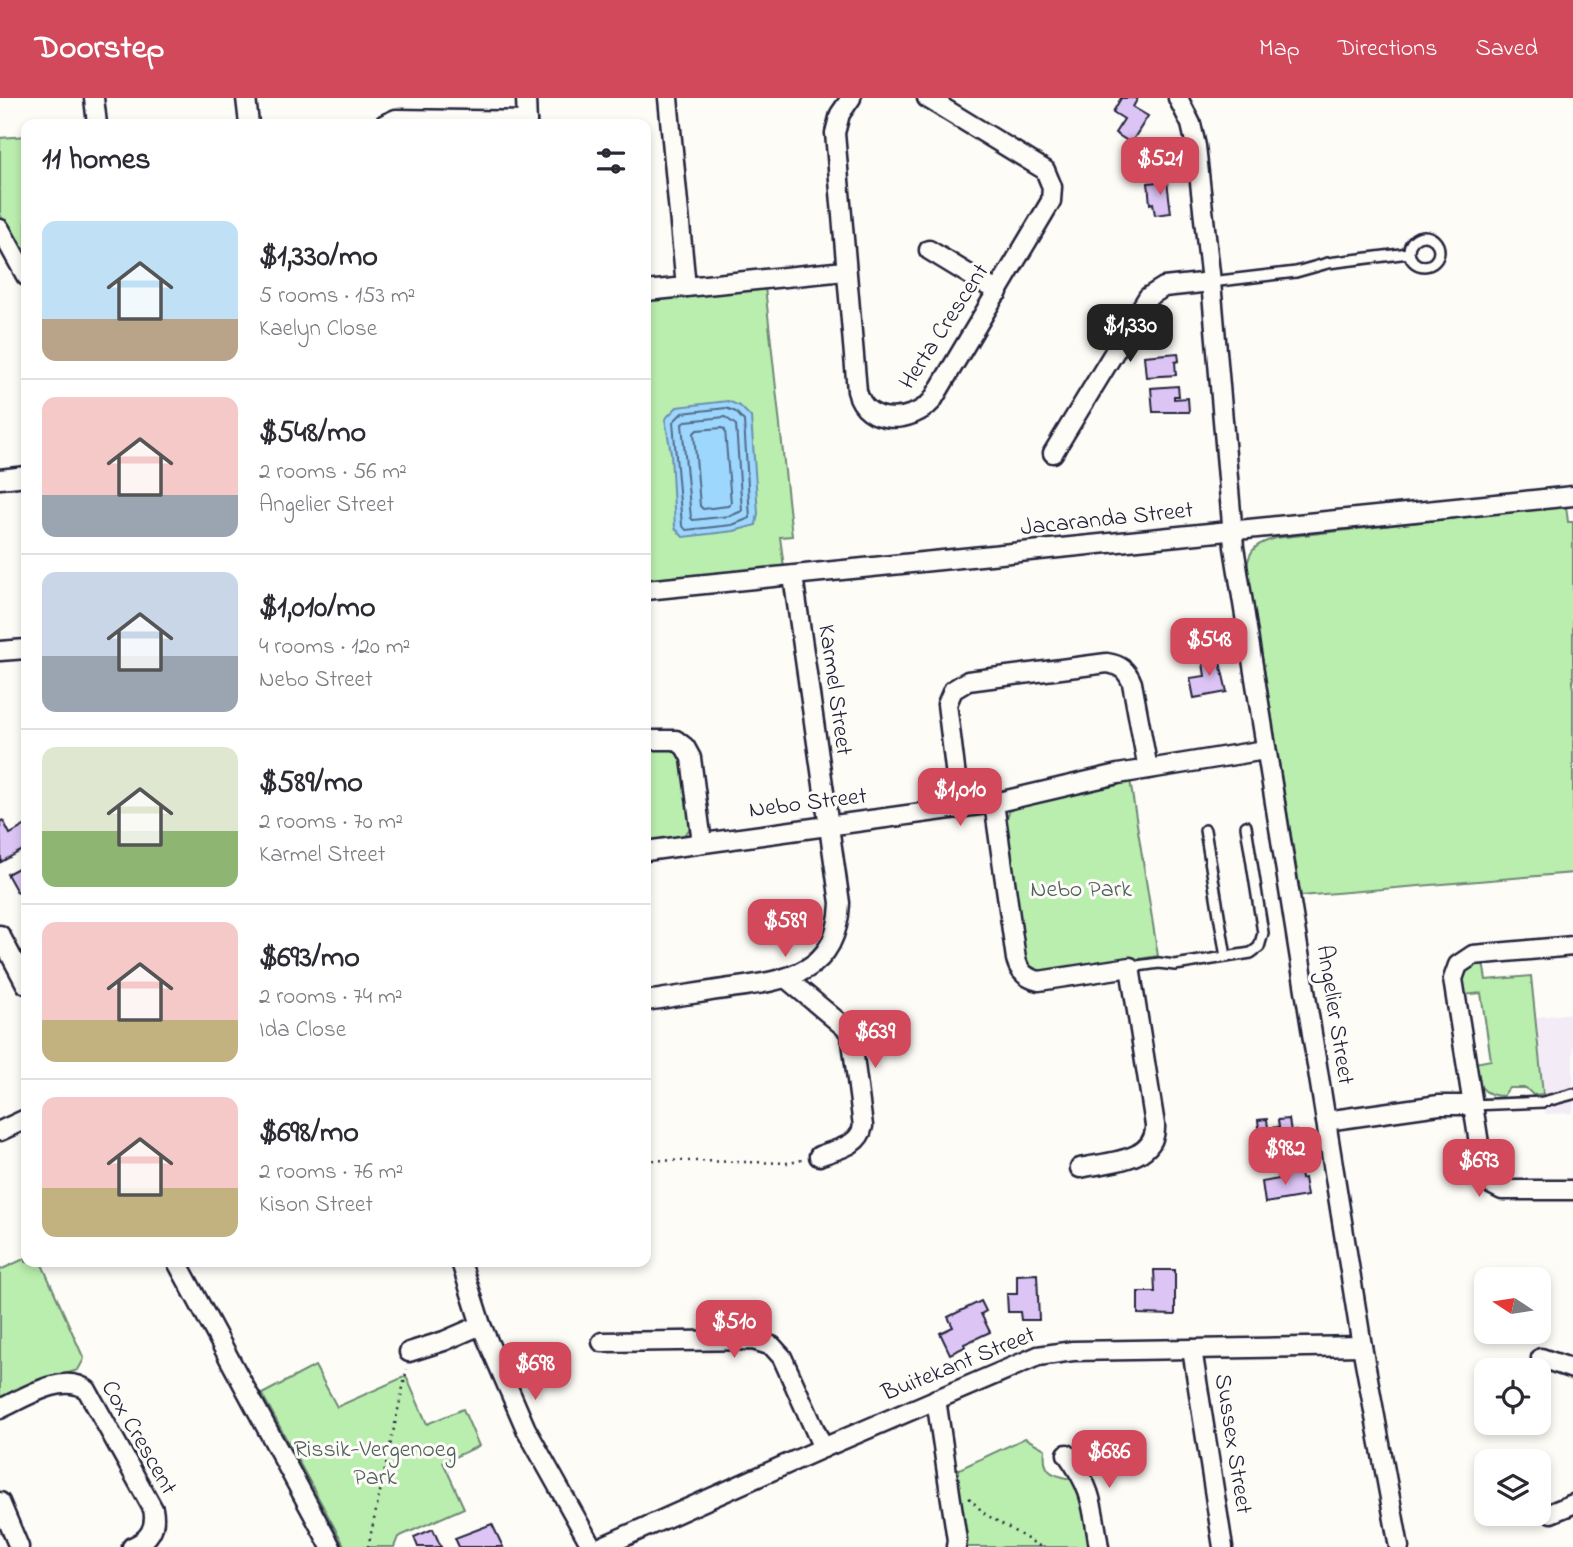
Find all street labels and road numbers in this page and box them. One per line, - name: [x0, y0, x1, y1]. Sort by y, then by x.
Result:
- street label: Herta Crescent: [891, 257, 999, 397]
- street label: Jacaranda Street: [1019, 494, 1195, 546]
- street label: Karmel Street: [807, 622, 861, 758]
- street label: Nebo Street: [747, 779, 869, 829]
- street label: Angelier Street: [1306, 943, 1362, 1087]
- street label: Buitekant Street: [876, 1318, 1041, 1412]
- street label: Sussex Street: [1204, 1371, 1260, 1517]
- street label: Cox Crescent: [91, 1374, 185, 1502]

